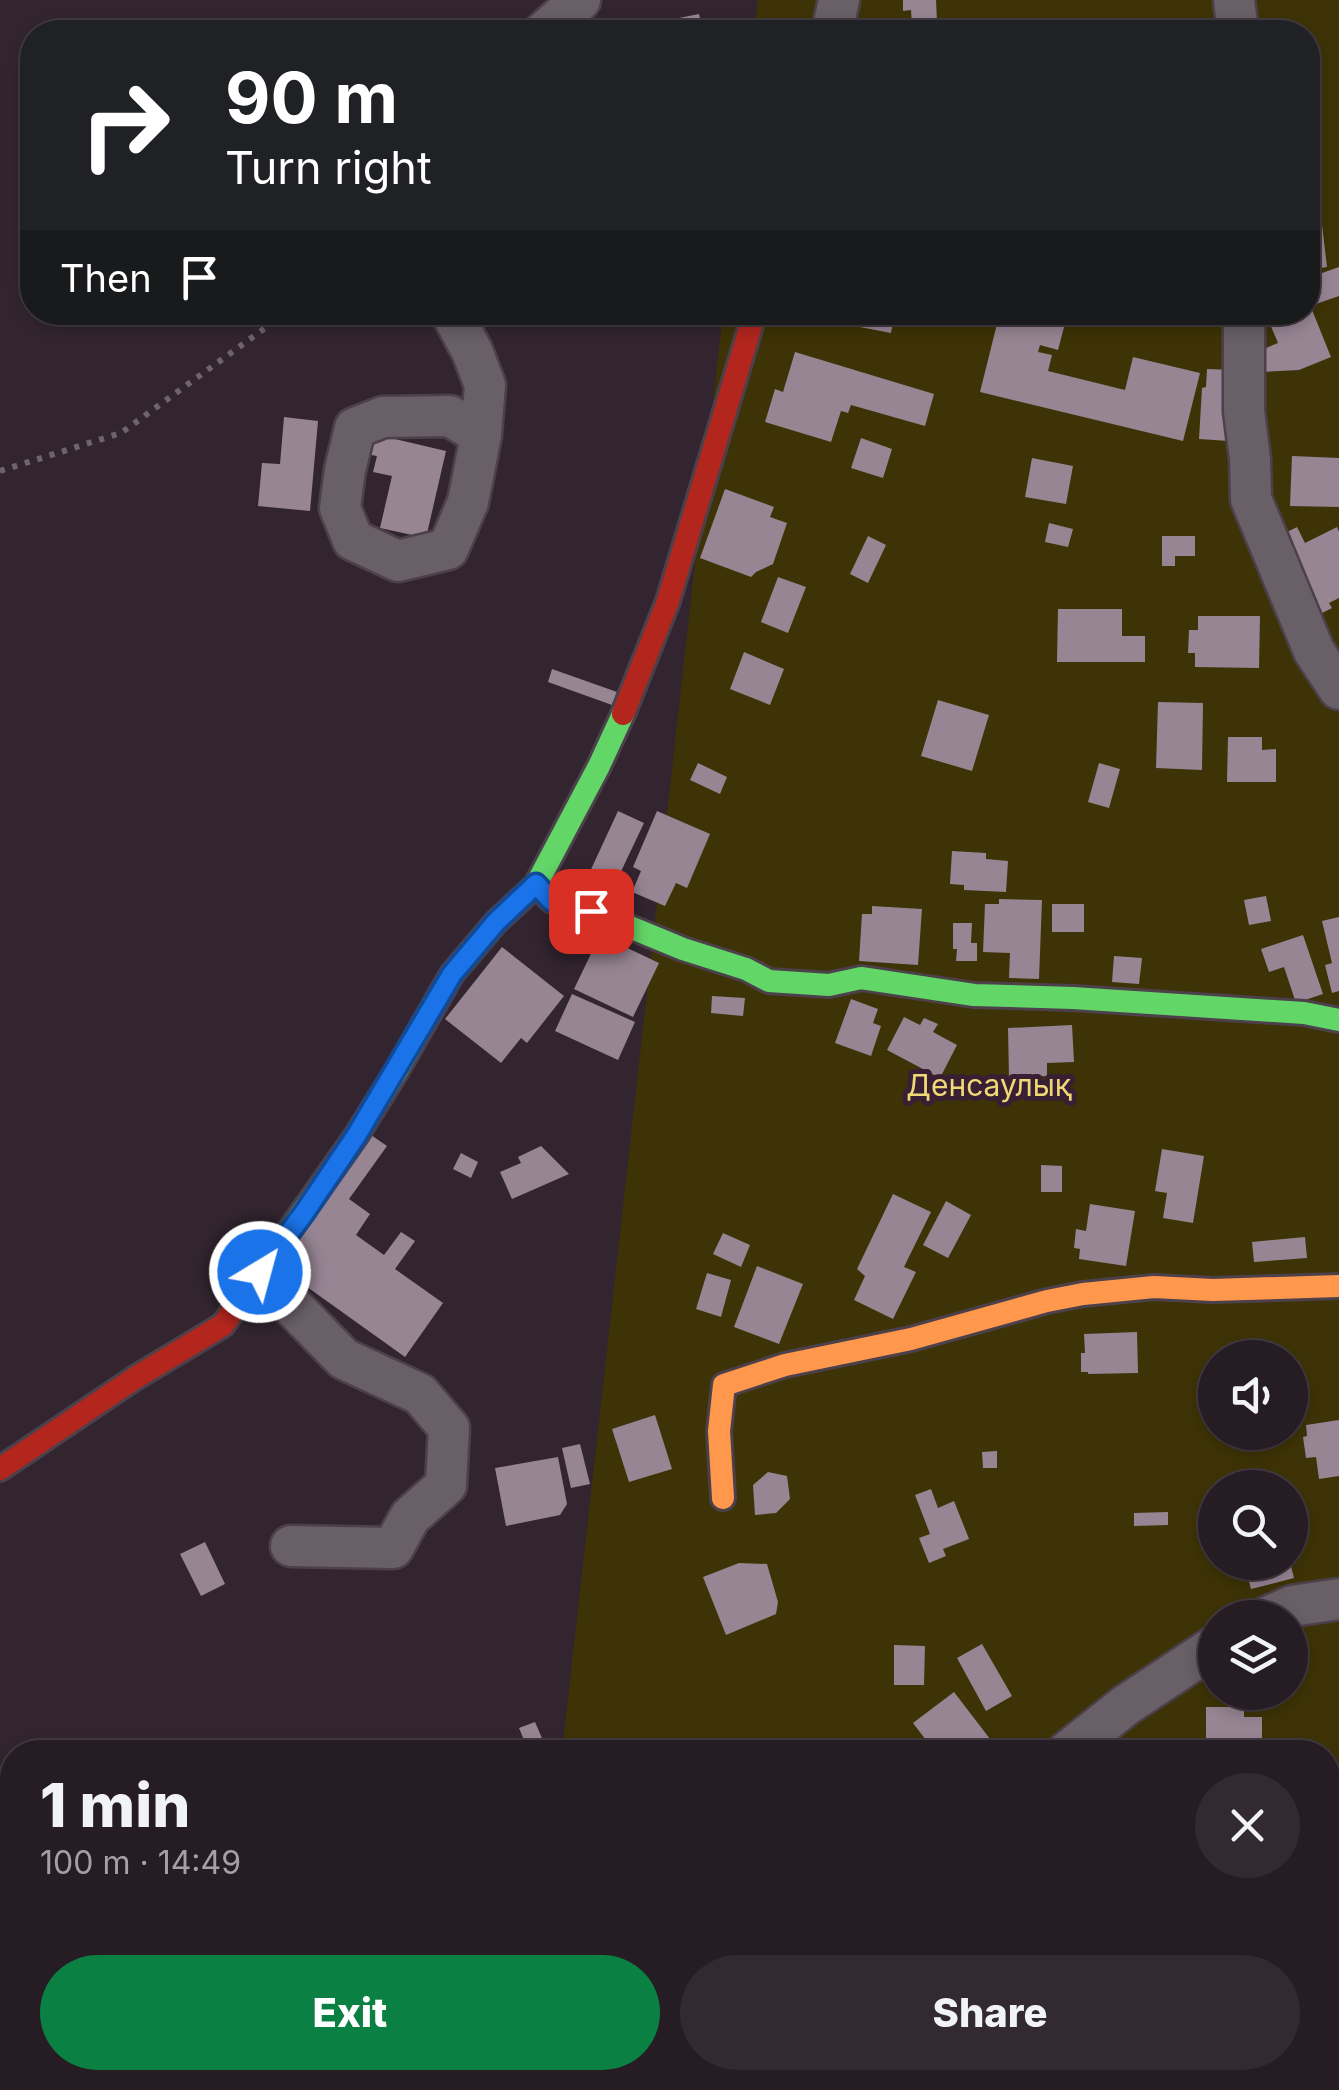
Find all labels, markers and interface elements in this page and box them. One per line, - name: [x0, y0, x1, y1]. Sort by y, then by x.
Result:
- text: 90 m: [225, 55, 398, 140]
- icon: right: [60, 60, 190, 190]
- text: Turn right: [225, 140, 432, 195]
- icon: arrive: [172, 250, 227, 305]
- text: Then: [60, 255, 152, 301]
- pin: [549, 869, 634, 954]
- icon: arrive: [564, 884, 619, 939]
- park label: Денсаулық: [906, 1067, 1072, 1103]
- position arrow: [208, 1220, 312, 1324]
- map controls: [1198, 1340, 1308, 1710]
- button: sound: [1198, 1340, 1308, 1450]
- button: search: [1198, 1470, 1308, 1580]
- button: layers: [1198, 1600, 1308, 1710]
- text: 1 min: [40, 1769, 190, 1841]
- button: close: [1195, 1773, 1300, 1878]
- text: 100 m · 14:49: [40, 1843, 241, 1882]
- button: Exit: [40, 1955, 660, 2070]
- button: Share: [680, 1955, 1300, 2070]

